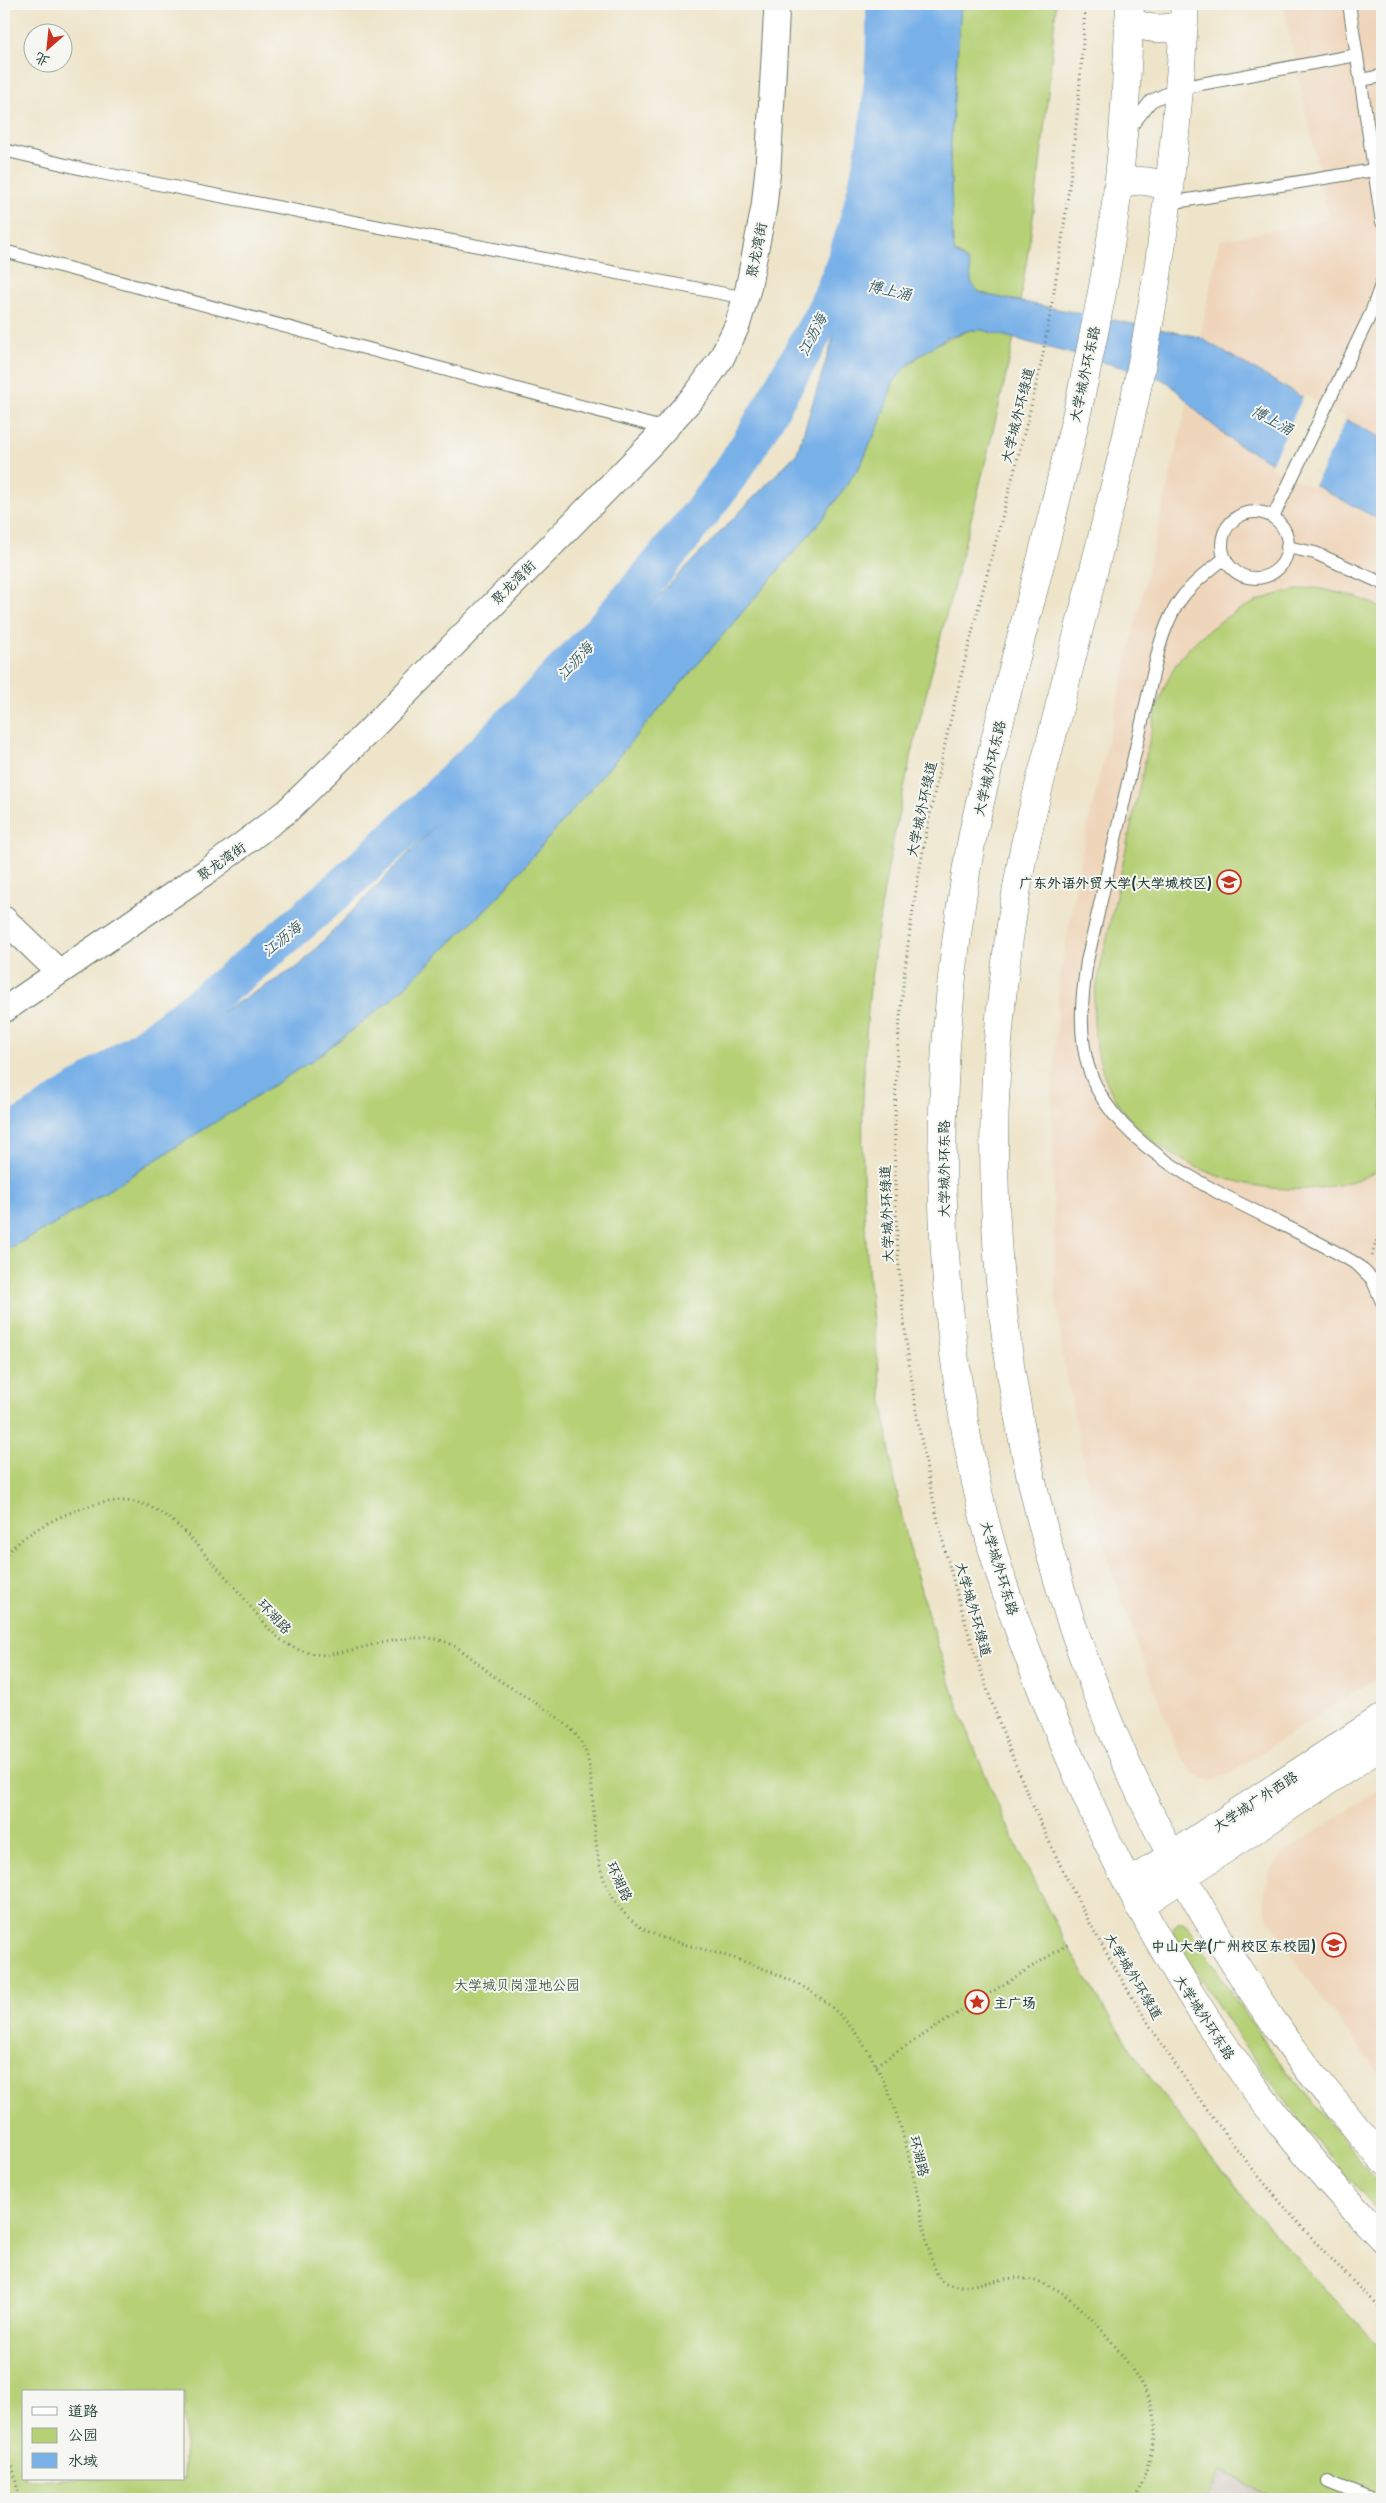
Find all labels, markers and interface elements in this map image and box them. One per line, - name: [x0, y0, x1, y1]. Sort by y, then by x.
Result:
- north arrow: [22, 22, 72, 72]
- text: 北: [31, 47, 53, 73]
- street label: 聚龙湾街: [740, 221, 772, 279]
- water label: 博上涌: [865, 273, 915, 305]
- water label: 江沥海: [791, 307, 832, 359]
- street label: 大学城外环东路: [1064, 324, 1104, 424]
- street label: 大学城外环绿道: [995, 365, 1039, 465]
- water label: 博上涌: [1248, 398, 1299, 440]
- street label: 聚龙湾街: [486, 555, 540, 609]
- water label: 江沥海: [550, 634, 599, 684]
- street label: 大学城外环东路: [968, 718, 1010, 818]
- street label: 大学城外环绿道: [901, 759, 941, 859]
- street label: 聚龙湾街: [192, 836, 250, 886]
- school or university icon: 广东外语外贸大学(大学城校区): [1216, 869, 1242, 895]
- place label: 广东外语外贸大学(大学城校区): [1019, 872, 1212, 893]
- water label: 江沥海: [256, 914, 307, 961]
- street label: 大学城外环东路: [933, 1120, 954, 1218]
- street label: 大学城外环绿道: [874, 1165, 898, 1263]
- street label: 大学城外环东路: [976, 1518, 1024, 1618]
- street label: 大学城外环绿道: [950, 1559, 998, 1659]
- street label: 环湖路: [253, 1593, 297, 1639]
- street label: 大学城广外西路: [1208, 1766, 1302, 1836]
- street label: 环湖路: [602, 1858, 638, 1904]
- street label: 大学城外环绿道: [1100, 1929, 1168, 2023]
- school or university icon: 中山大学(广州校区东校园): [1321, 1932, 1347, 1958]
- place label: 中山大学(广州校区东校园): [1151, 1935, 1316, 1956]
- street label: 大学城外环东路: [1170, 1970, 1240, 2064]
- park label: 大学城贝岗湿地公园: [454, 1974, 580, 1995]
- place icon: 主广场: [964, 1989, 990, 2015]
- place label: 主广场: [994, 1992, 1036, 2013]
- street label: 环湖路: [905, 2133, 935, 2179]
- legend: [22, 2390, 185, 2480]
- text: 道路: [68, 2398, 98, 2421]
- text: 公园: [68, 2422, 98, 2445]
- text: 水域: [68, 2448, 98, 2471]

